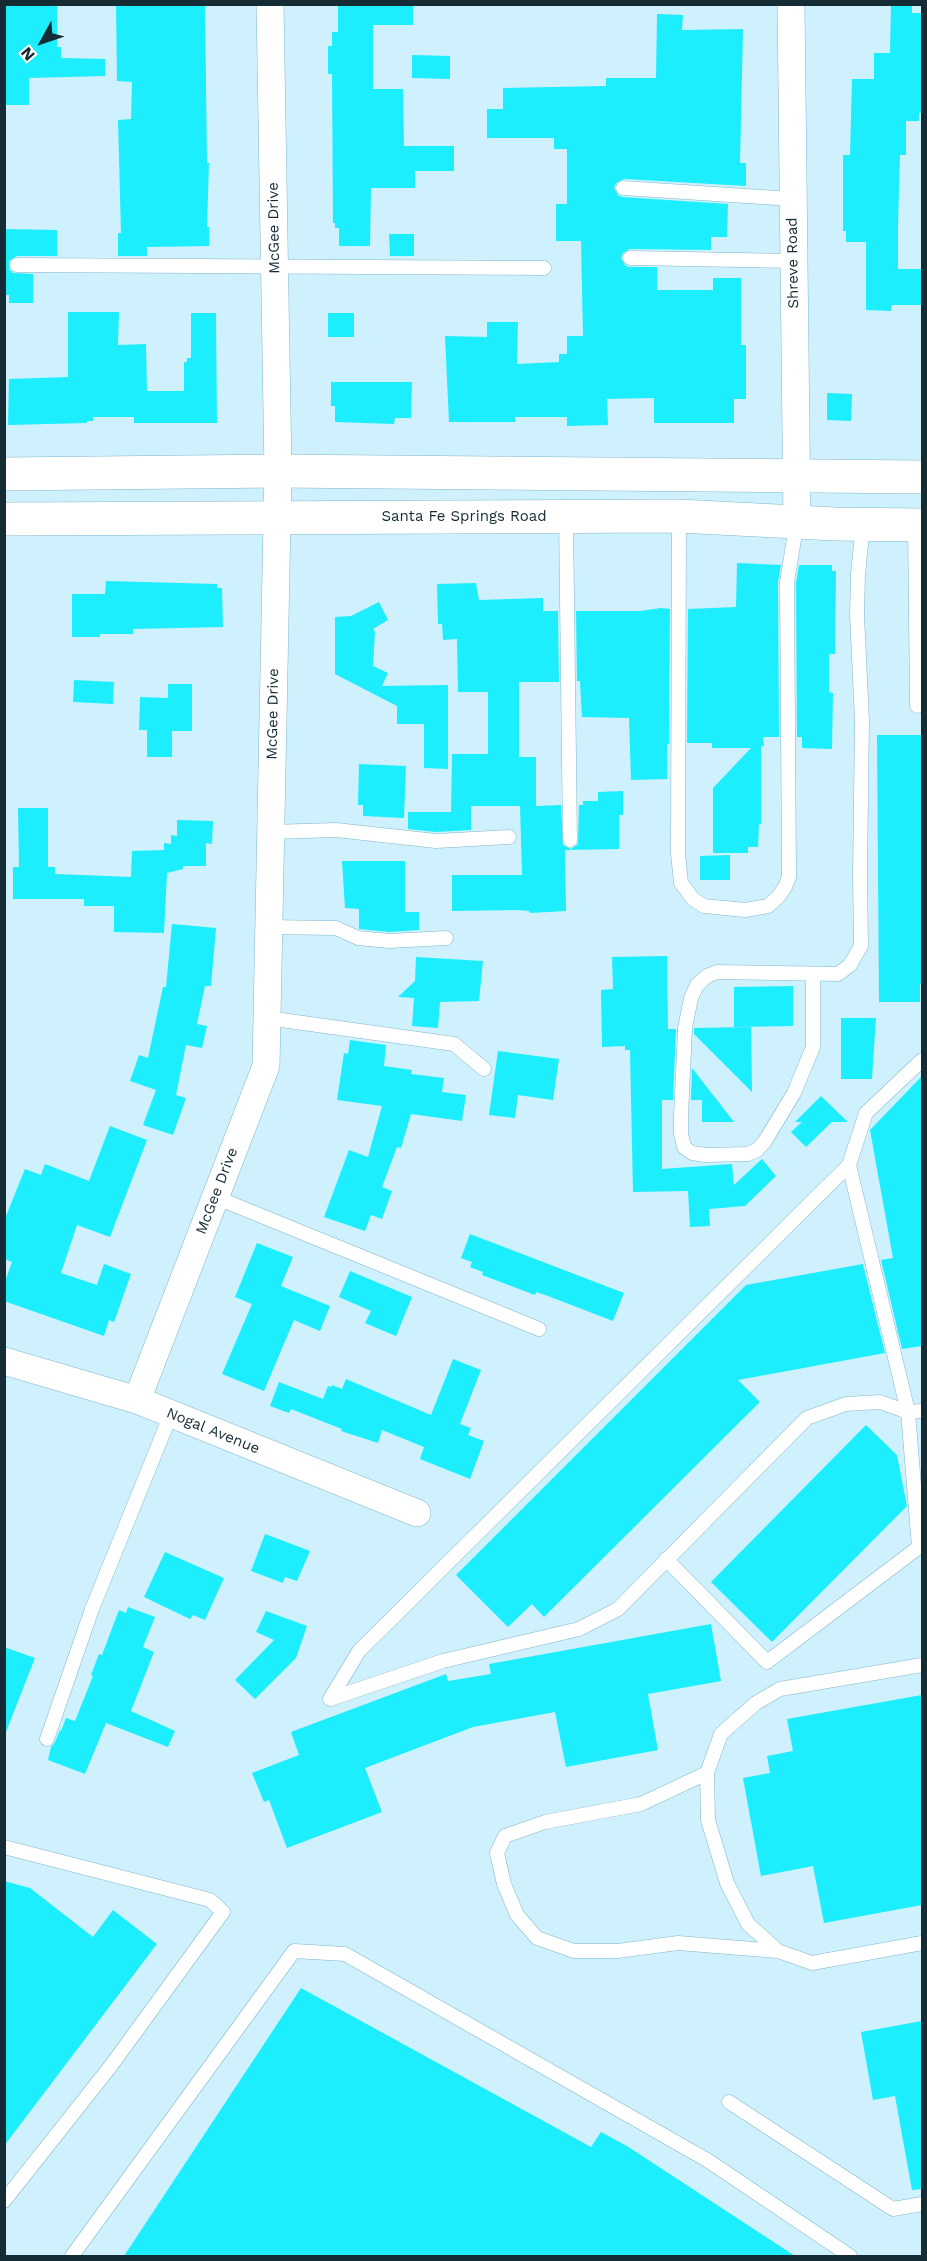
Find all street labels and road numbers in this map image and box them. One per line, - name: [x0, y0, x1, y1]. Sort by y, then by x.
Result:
- street label: McGee Drive: [264, 182, 284, 274]
- street label: Shreve Road: [783, 217, 803, 309]
- street label: Santa Fe Springs Road: [381, 508, 547, 526]
- street label: McGee Drive: [263, 668, 283, 760]
- street label: McGee Drive: [192, 1145, 242, 1237]
- street label: Nogal Avenue: [164, 1404, 262, 1458]

